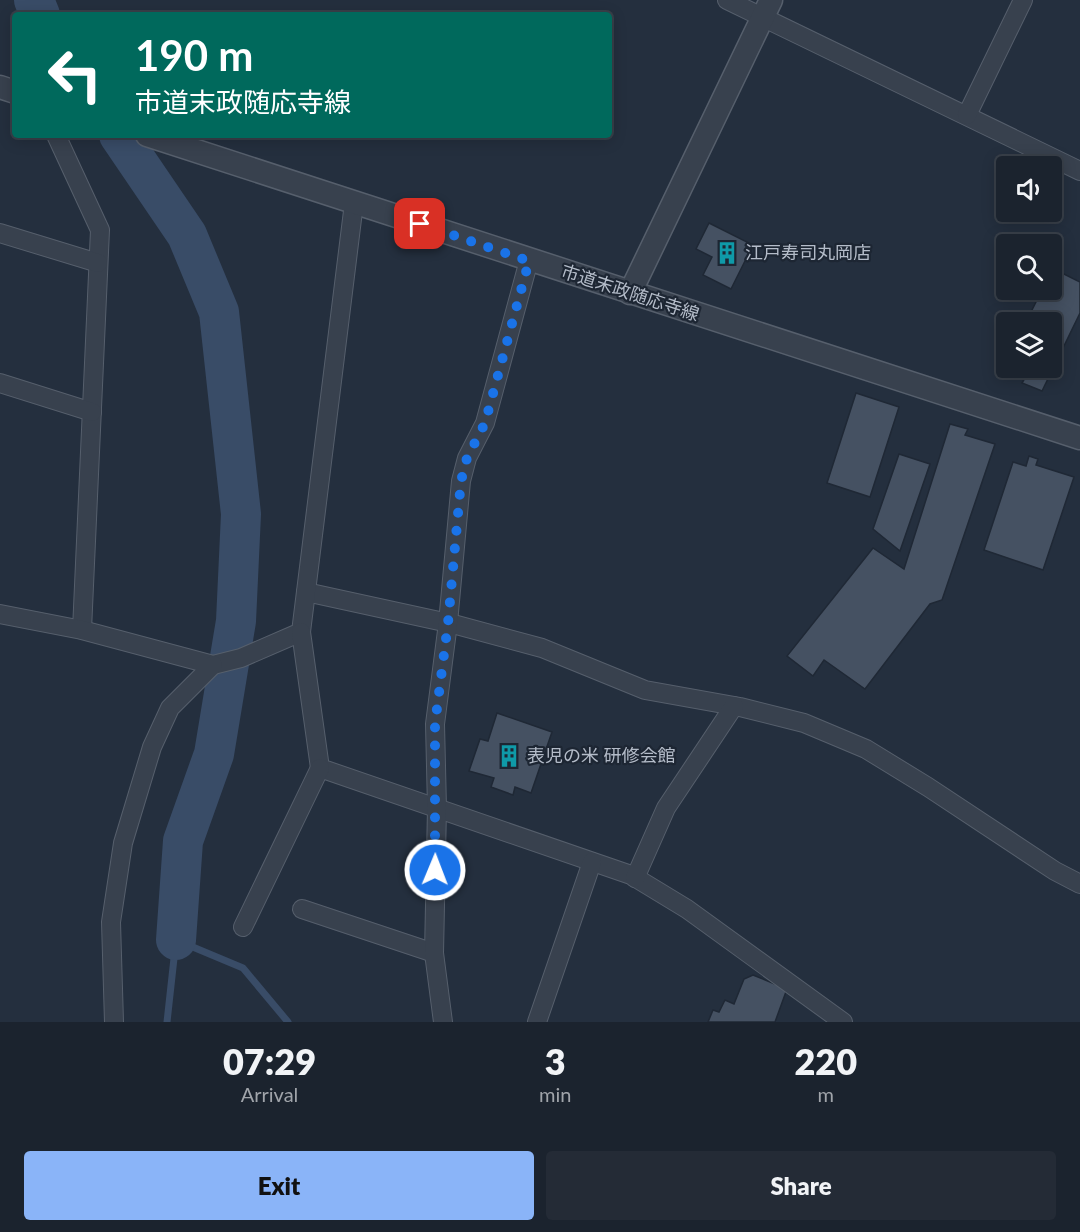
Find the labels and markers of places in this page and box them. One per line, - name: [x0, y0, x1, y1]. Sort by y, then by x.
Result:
- pin: [394, 198, 445, 249]
- building icon: 江戸寿司丸岡店: [714, 240, 740, 266]
- place label: 江戸寿司丸岡店: [745, 241, 871, 263]
- building icon: 表児の米 研修会館: [496, 743, 522, 769]
- place label: 表児の米 研修会館: [527, 744, 676, 766]

